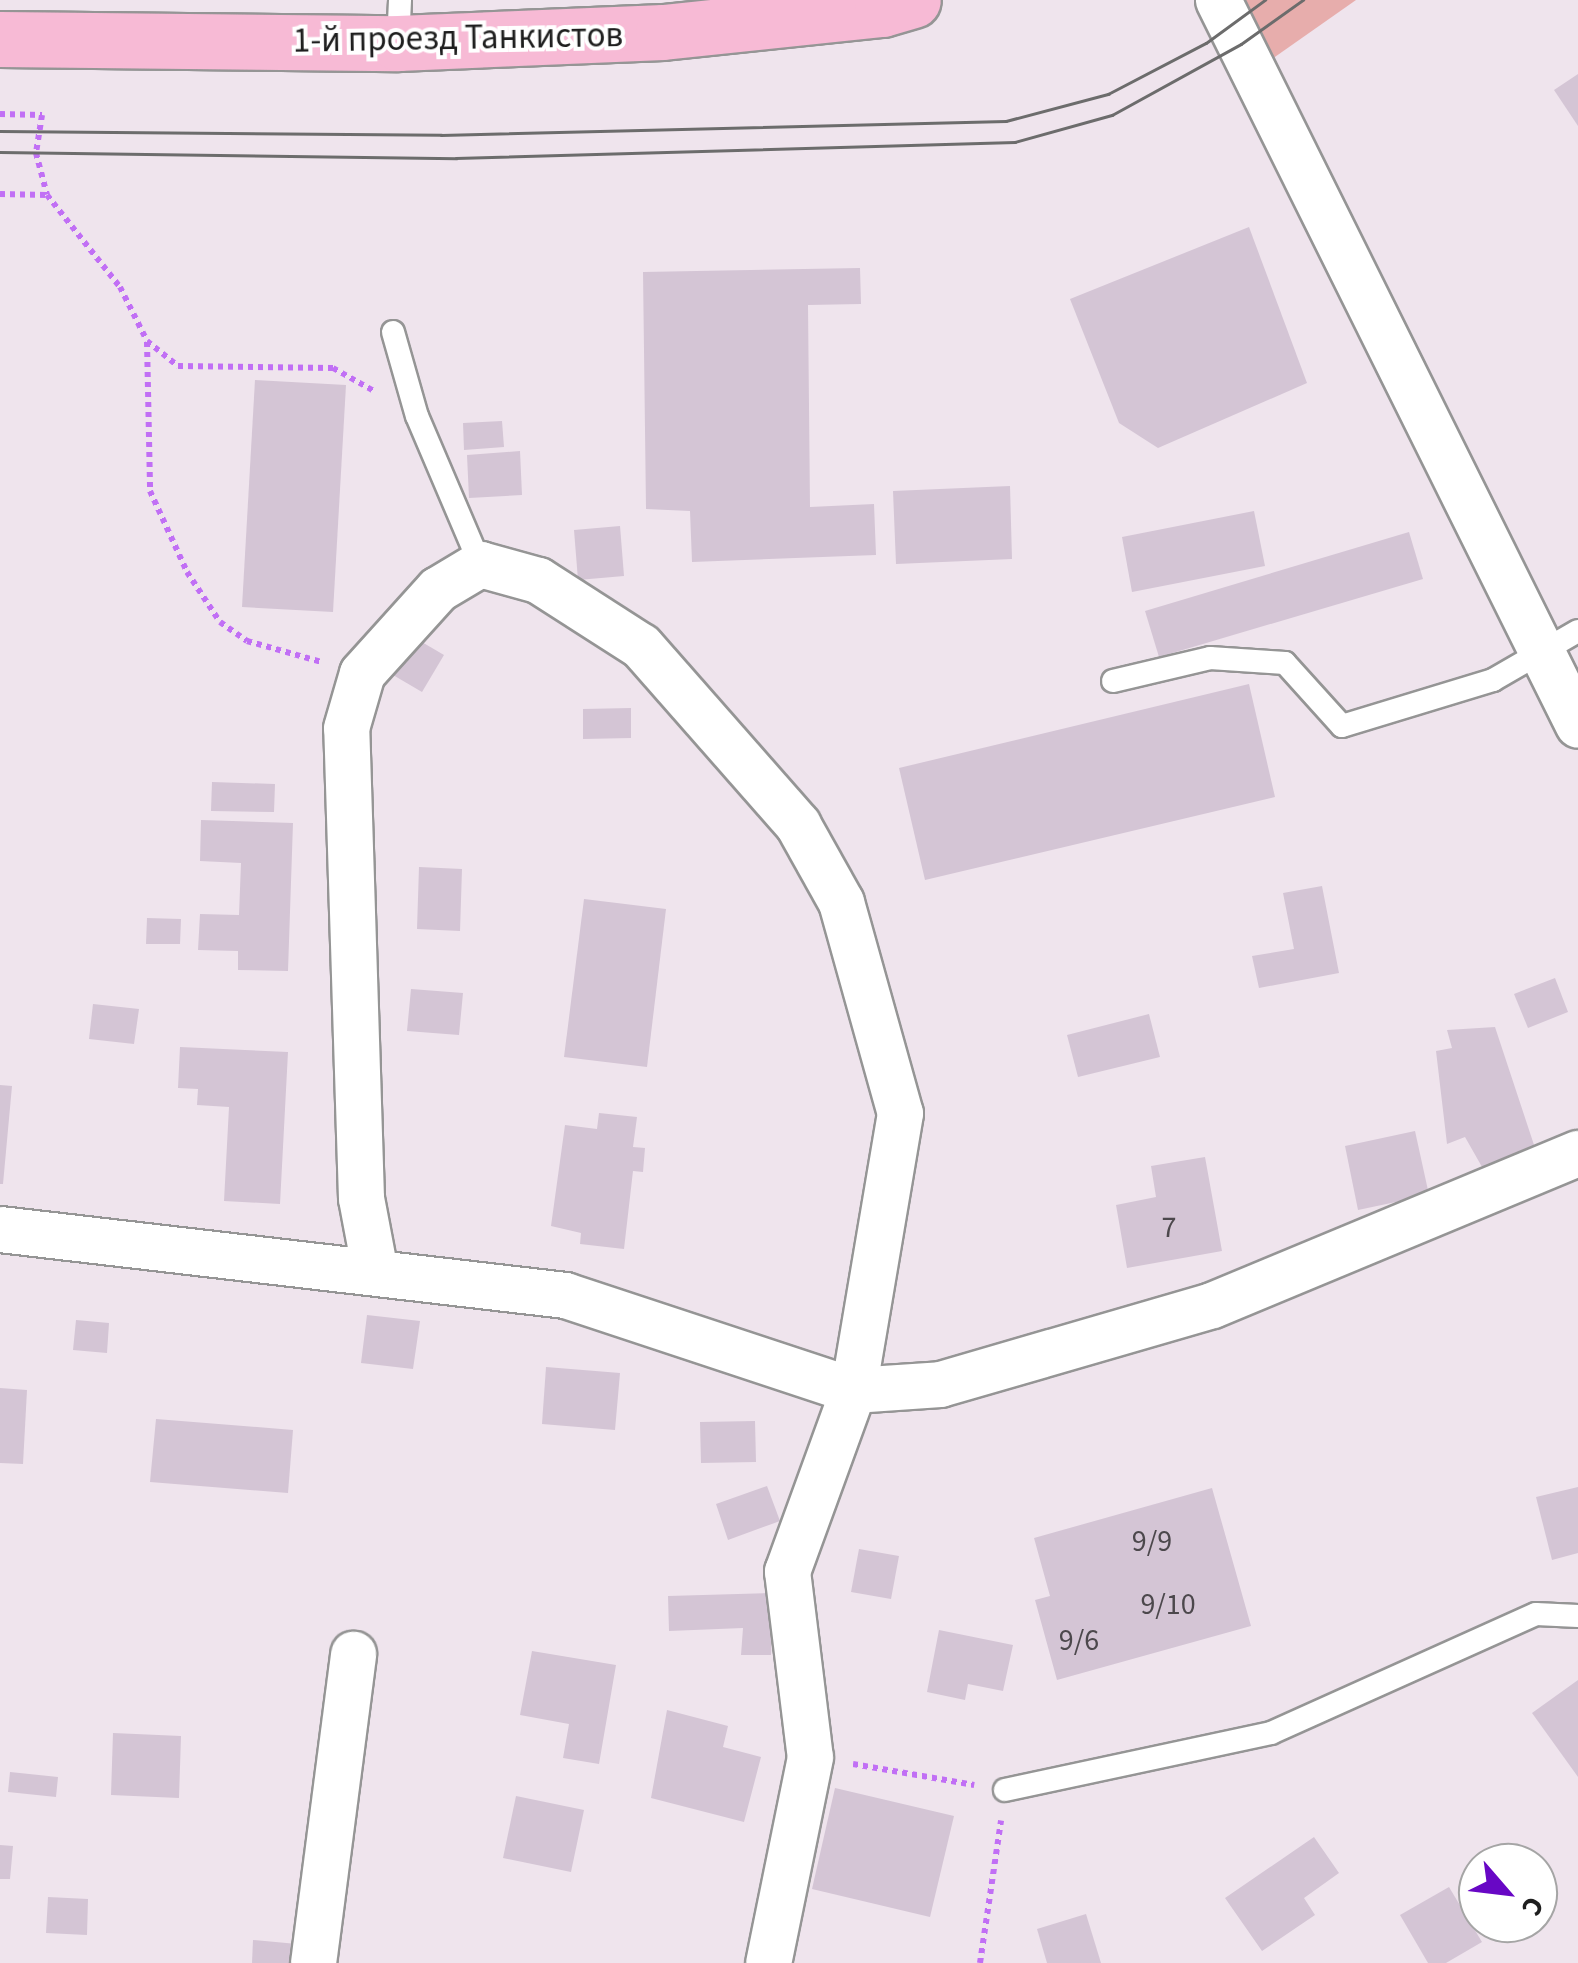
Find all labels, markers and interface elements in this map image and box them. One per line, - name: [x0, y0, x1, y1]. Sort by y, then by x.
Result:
- street label: 1-й проезд Танкистов: [292, 14, 624, 62]
- house number: 7: [1162, 1210, 1176, 1246]
- house number: 9/9: [1132, 1524, 1172, 1560]
- house number: 9/10: [1140, 1587, 1196, 1623]
- house number: 9/6: [1059, 1623, 1099, 1659]
- north arrow: [1458, 1843, 1558, 1943]
- text: С: [1511, 1890, 1554, 1923]

